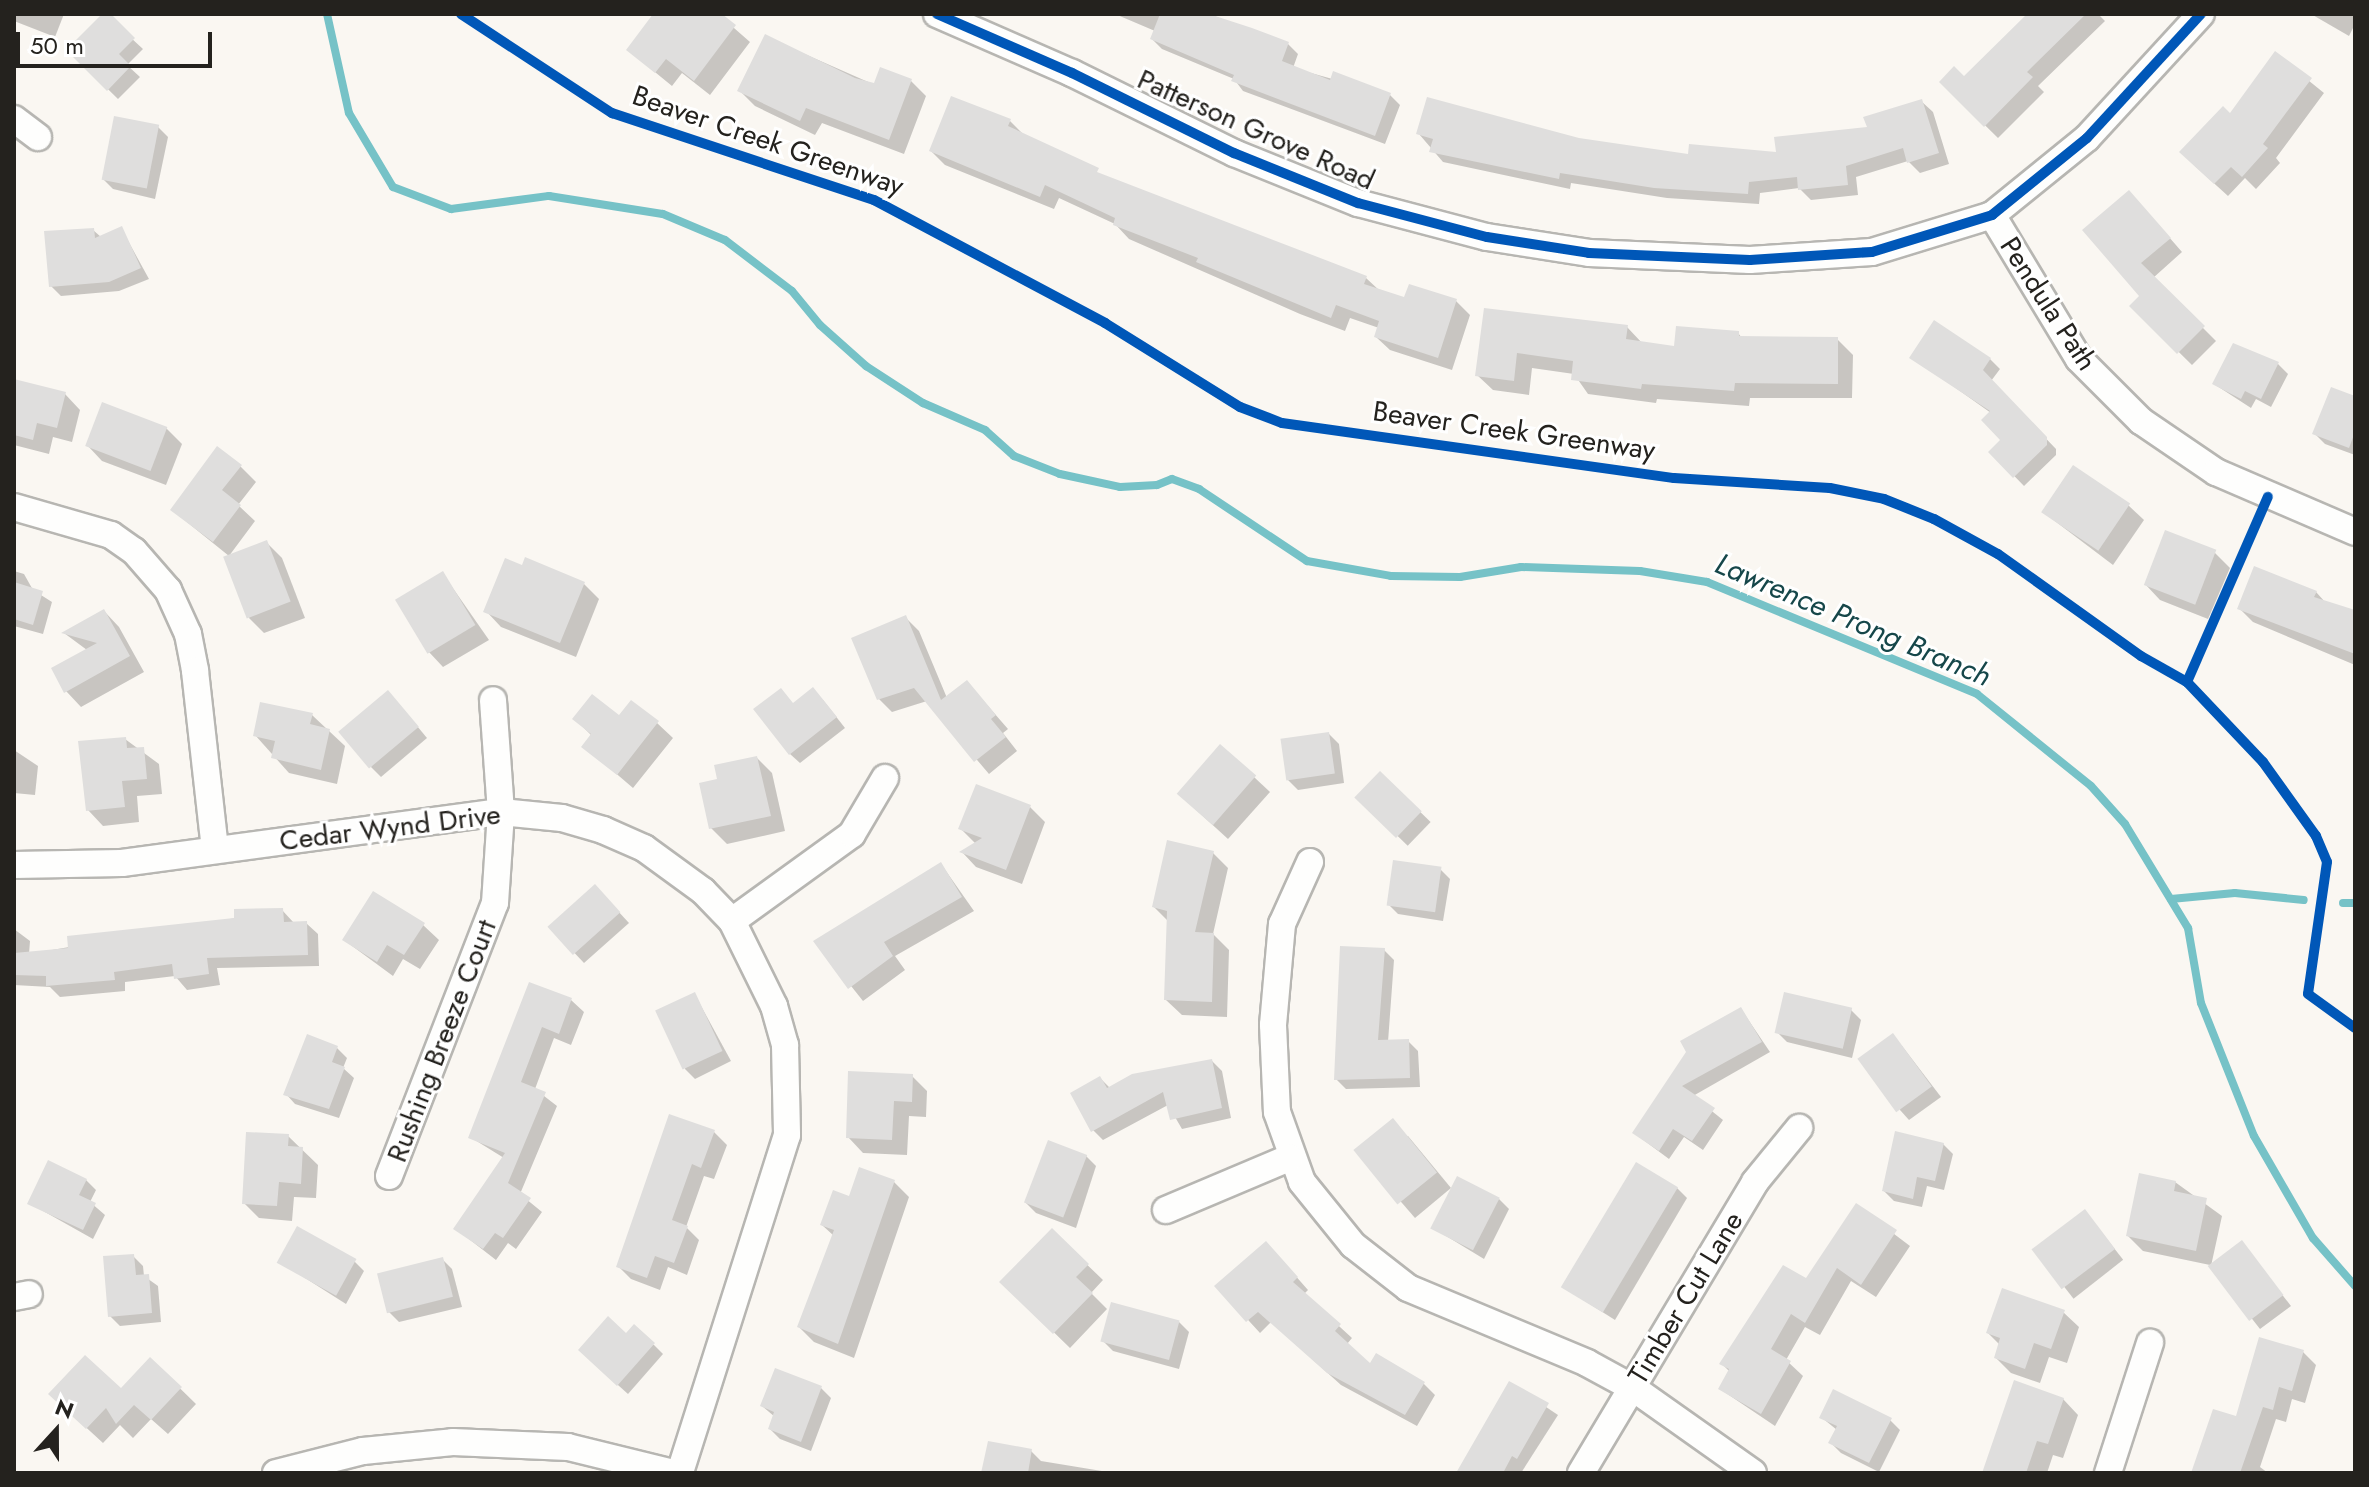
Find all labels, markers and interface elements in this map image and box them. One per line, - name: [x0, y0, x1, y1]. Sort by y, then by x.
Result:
- scale bar: [20, 16, 216, 66]
- text: 50 m: [30, 28, 84, 63]
- street label: Patterson Grove Road: [1132, 63, 1380, 197]
- street label: Beaver Creek Greenway: [628, 79, 908, 203]
- street label: Pendula Path: [1993, 231, 2103, 377]
- street label: Beaver Creek Greenway: [1371, 395, 1657, 467]
- water label: Lawrence Prong Branch: [1710, 546, 1996, 694]
- street label: Cedar Wynd Drive: [278, 798, 502, 858]
- street label: Rushing Breeze Court: [380, 915, 504, 1167]
- street label: Timber Cut Lane: [1621, 1206, 1751, 1390]
- north arrow: [16, 1391, 96, 1471]
- text: N: [51, 1391, 78, 1427]

